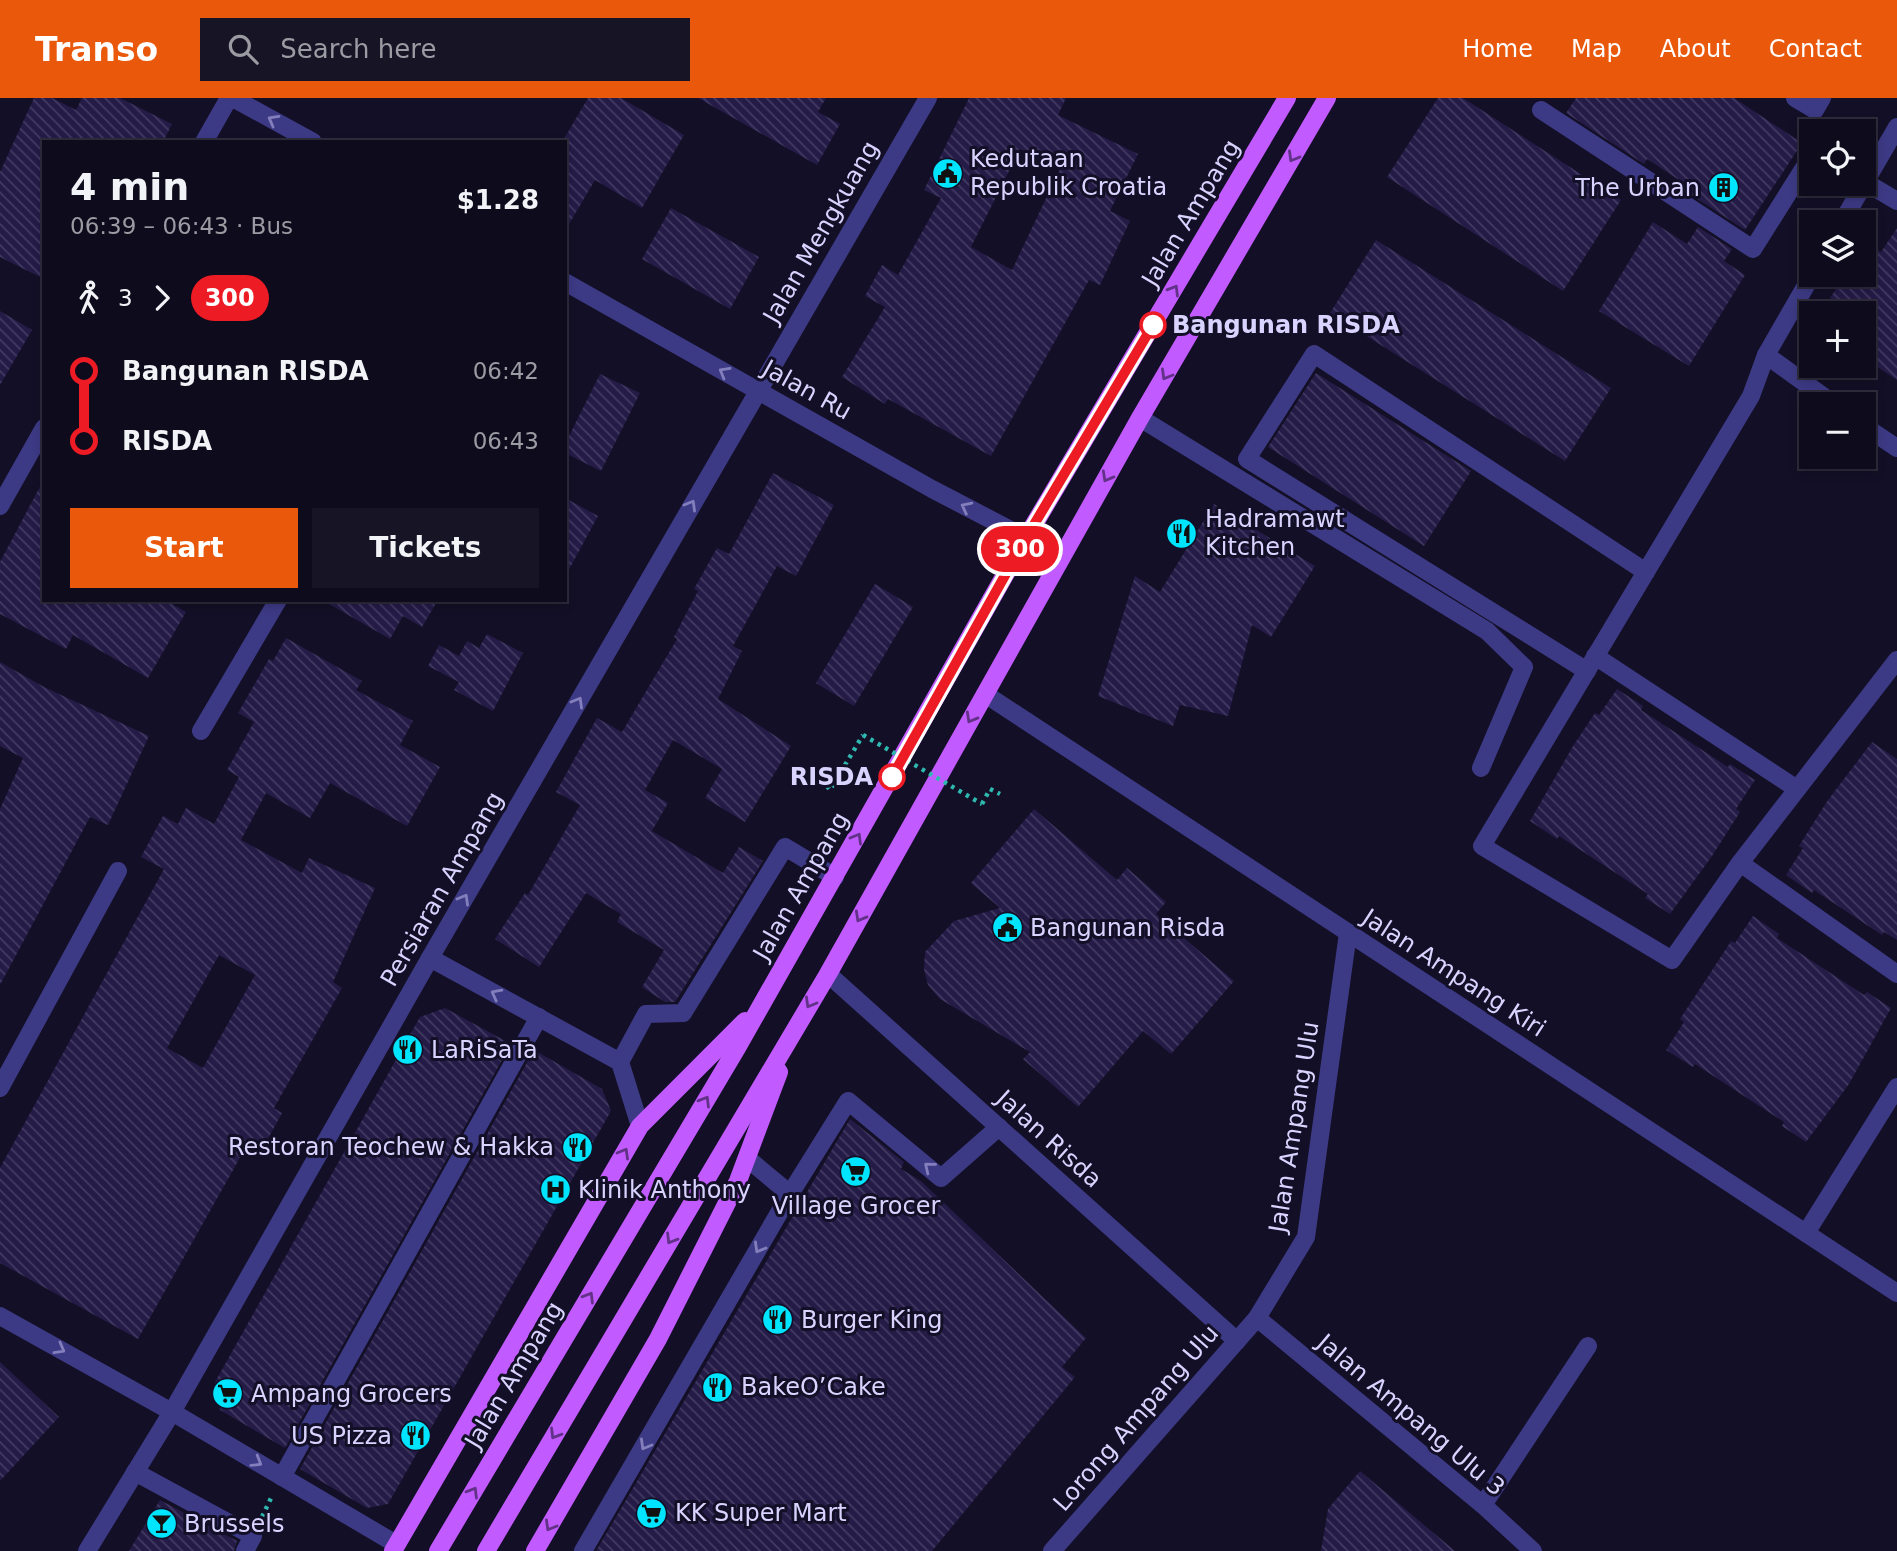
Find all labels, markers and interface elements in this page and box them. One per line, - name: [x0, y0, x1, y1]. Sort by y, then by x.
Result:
- search box: [200, 18, 690, 81]
- text: Transo: [35, 30, 158, 69]
- icon: search: [224, 30, 262, 68]
- text: Search here: [280, 34, 436, 64]
- text: Home: [1462, 35, 1533, 63]
- text: Map: [1571, 35, 1622, 63]
- text: About: [1660, 35, 1731, 63]
- text: Contact: [1769, 35, 1862, 63]
- one-way arrow: [268, 115, 280, 128]
- map controls: [1799, 119, 1876, 469]
- button: locate: [1799, 119, 1876, 196]
- street label: Jalan Ampang: [1135, 135, 1246, 293]
- street label: Jalan Mengkuang: [757, 136, 884, 330]
- place label: Kedutaan Republik Croatia: [970, 145, 1167, 201]
- one-way arrow: [1288, 149, 1301, 162]
- public building icon: Kedutaan Republik Croatia: [930, 156, 964, 190]
- text: 4 min: [70, 165, 189, 209]
- building icon: The Urban: [1706, 171, 1740, 205]
- place label: The Urban: [1574, 174, 1700, 202]
- text: $1.28: [457, 185, 539, 215]
- button: layers: [1799, 210, 1876, 287]
- text: 06:39 – 06:43 · Bus: [70, 213, 293, 239]
- icon: walk: [70, 279, 108, 317]
- icon: forward: [143, 279, 181, 317]
- text: 300: [205, 284, 255, 312]
- one-way arrow: [1166, 284, 1179, 297]
- text: 3: [118, 285, 133, 311]
- button: +: [1799, 301, 1876, 378]
- place label: Bangunan RISDA: [1172, 311, 1400, 339]
- marker: Bangunan RISDA: [1140, 312, 1166, 338]
- street label: Jalan Ru: [756, 353, 856, 426]
- text: Bangunan RISDA: [122, 356, 369, 386]
- text: 06:42: [473, 358, 539, 384]
- one-way arrow: [719, 367, 732, 380]
- one-way arrow: [1161, 367, 1174, 380]
- button: −: [1799, 392, 1876, 469]
- text: RISDA: [122, 426, 212, 456]
- text: 06:43: [473, 428, 539, 454]
- one-way arrow: [1102, 470, 1115, 483]
- one-way arrow: [683, 500, 696, 512]
- one-way arrow: [961, 501, 973, 515]
- place label: Hadramawt Kitchen: [1205, 505, 1345, 561]
- button: Start: [70, 508, 298, 588]
- button: Tickets: [312, 508, 539, 588]
- restaurant icon: Hadramawt Kitchen: [1165, 516, 1199, 550]
- line badge: 300: [980, 526, 1060, 572]
- text: 300: [995, 535, 1045, 563]
- one-way arrow: [569, 697, 582, 710]
- one-way arrow: [966, 711, 979, 724]
- place label: RISDA: [790, 763, 873, 791]
- marker: RISDA: [879, 764, 905, 790]
- street label: Persiaran Ampang: [375, 787, 509, 991]
- street label: Jalan Ampang: [746, 807, 855, 967]
- one-way arrow: [849, 832, 862, 845]
- one-way arrow: [456, 894, 469, 907]
- street label: Jalan Ampang Kiri: [1355, 902, 1551, 1043]
- one-way arrow: [855, 909, 868, 922]
- public building icon: Bangunan Risda: [990, 911, 1024, 945]
- place label: Bangunan Risda: [1030, 914, 1225, 942]
- one-way arrow: [490, 989, 503, 1002]
- one-way arrow: [806, 995, 819, 1008]
- street label: Jalan Ampang Ulu: [1263, 1019, 1325, 1236]
- restaurant icon: LaRiSaTa: [391, 1033, 425, 1067]
- place label: LaRiSaTa: [431, 1036, 538, 1064]
- street label: Jalan Risda: [989, 1083, 1107, 1193]
- one-way arrow: [697, 1096, 710, 1109]
- restaurant icon: Restoran Teochew & Hakka: [560, 1130, 594, 1164]
- place label: Restoran Teochew & Hakka: [228, 1133, 554, 1161]
- one-way arrow: [616, 1148, 629, 1161]
- supermarket icon: Village Grocer: [839, 1155, 873, 1189]
- one-way arrow: [924, 1163, 937, 1175]
- hospital icon: Klinik Anthony: [538, 1173, 572, 1207]
- place label: Klinik Anthony: [578, 1176, 751, 1204]
- place label: Village Grocer: [772, 1192, 940, 1220]
- one-way arrow: [666, 1231, 679, 1244]
- one-way arrow: [754, 1240, 767, 1253]
- one-way arrow: [581, 1291, 594, 1304]
- street label: Jalan Ampang: [458, 1297, 569, 1455]
- restaurant icon: Burger King: [761, 1303, 795, 1337]
- place label: Burger King: [801, 1306, 942, 1334]
- street label: Lorong Ampang Ulu: [1048, 1319, 1224, 1517]
- street label: Jalan Ampang Ulu 3: [1310, 1327, 1510, 1502]
- one-way arrow: [52, 1341, 65, 1354]
- restaurant icon: BakeO’Cake: [701, 1370, 735, 1404]
- place label: BakeO’Cake: [741, 1373, 886, 1401]
- supermarket icon: Ampang Grocers: [211, 1377, 245, 1411]
- place label: Ampang Grocers: [251, 1380, 452, 1408]
- restaurant icon: US Pizza: [398, 1419, 432, 1453]
- place label: US Pizza: [291, 1422, 392, 1450]
- one-way arrow: [550, 1427, 563, 1440]
- one-way arrow: [640, 1437, 653, 1450]
- one-way arrow: [250, 1454, 263, 1467]
- one-way arrow: [464, 1487, 477, 1500]
- supermarket icon: KK Super Mart: [635, 1496, 669, 1530]
- place label: KK Super Mart: [675, 1499, 847, 1527]
- bar icon: Brussels: [144, 1507, 178, 1541]
- place label: Brussels: [184, 1510, 285, 1538]
- one-way arrow: [545, 1518, 558, 1531]

